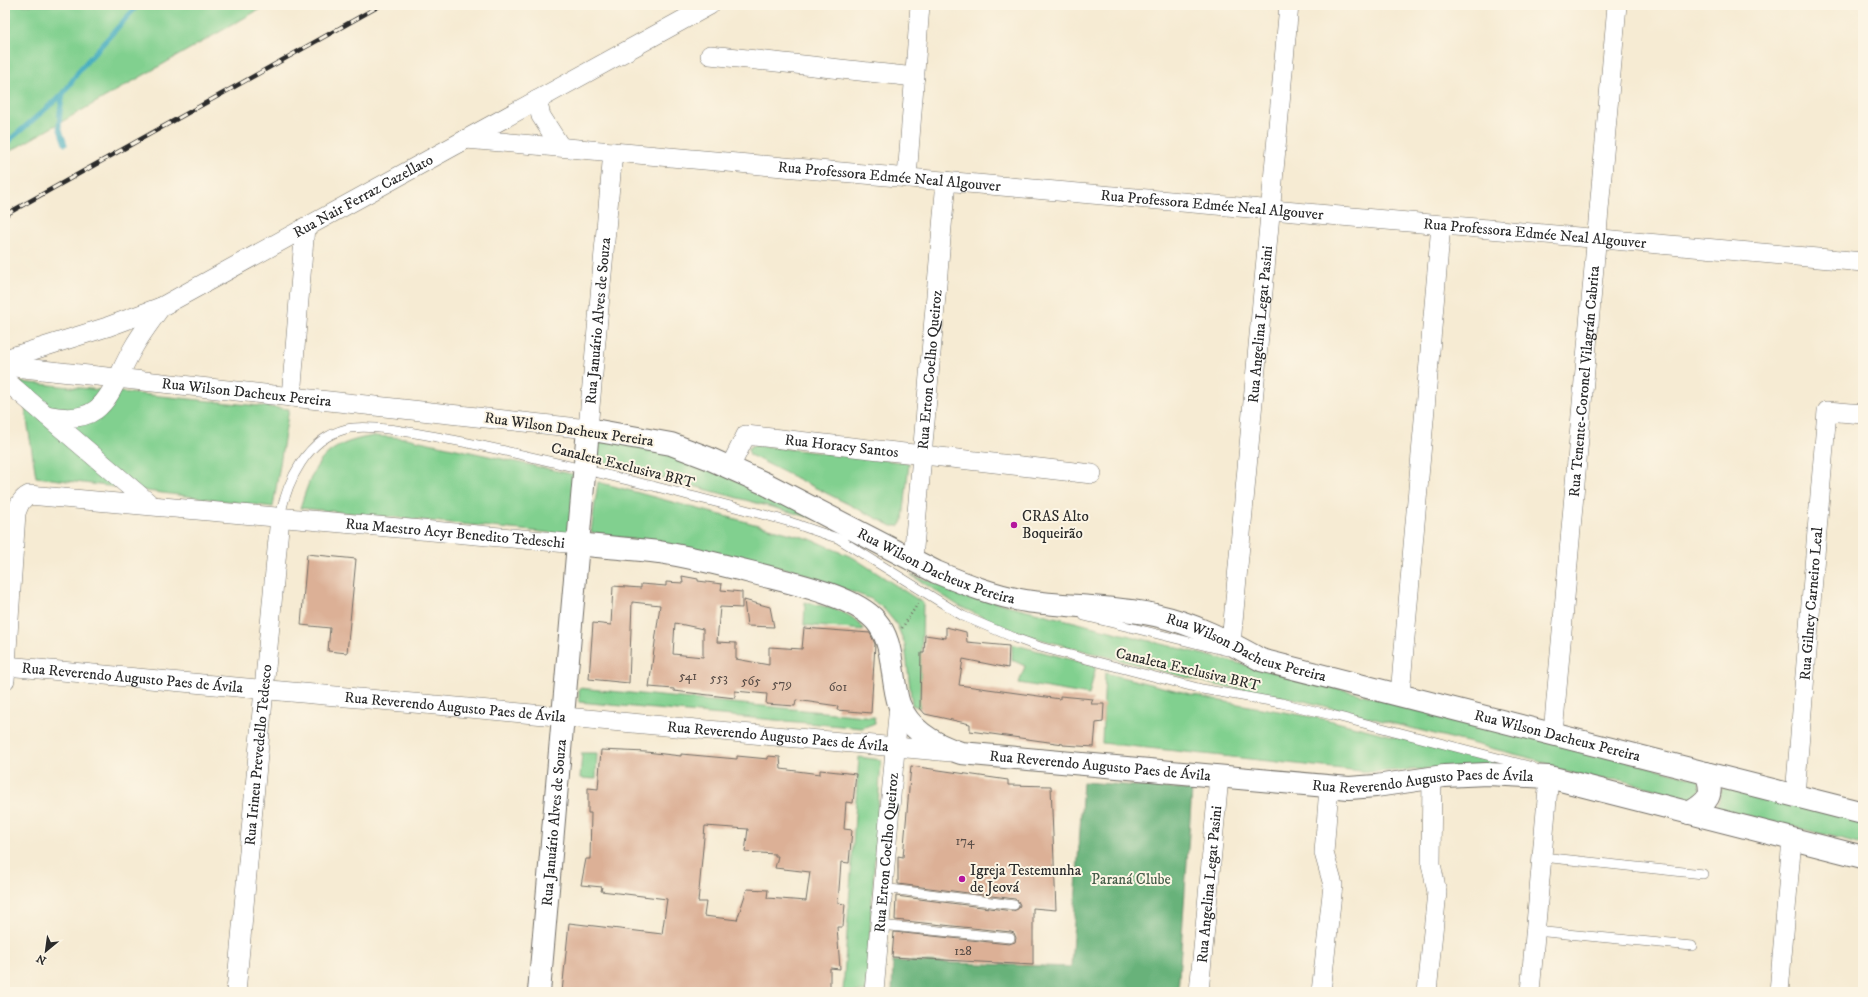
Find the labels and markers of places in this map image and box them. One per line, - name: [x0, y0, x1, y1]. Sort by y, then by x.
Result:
- place label: CRAS Alto Boqueirão: [1022, 507, 1089, 543]
- marker: CRAS Alto Boqueirão: [1009, 520, 1019, 530]
- place label: Igreja Testemunha de Jeová: [970, 861, 1082, 897]
- marker: Igreja Testemunha de Jeová: [957, 874, 967, 884]

